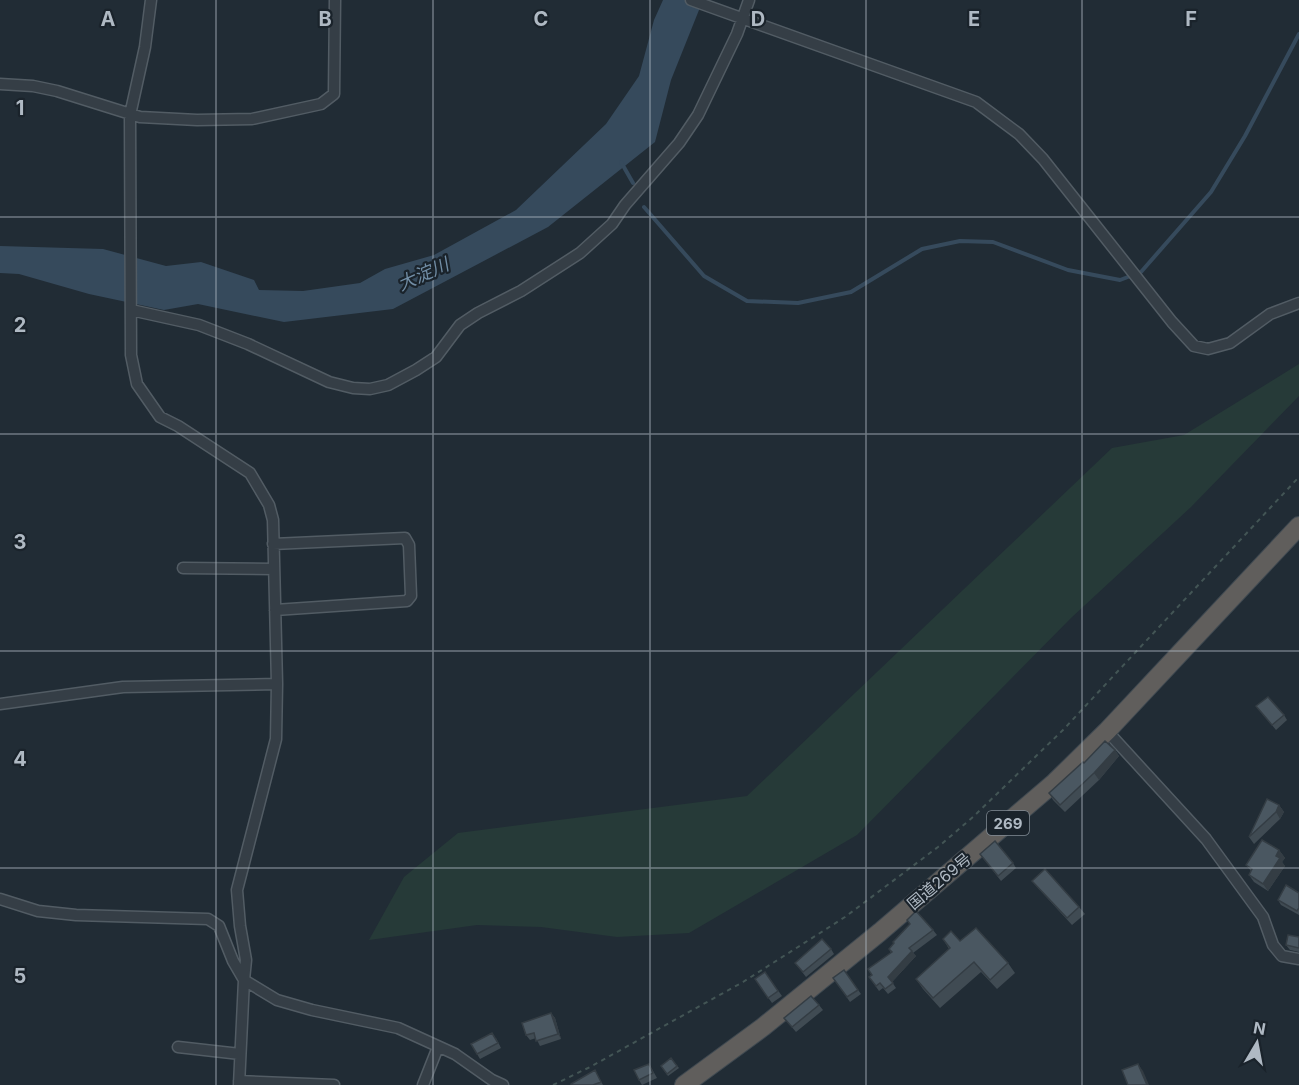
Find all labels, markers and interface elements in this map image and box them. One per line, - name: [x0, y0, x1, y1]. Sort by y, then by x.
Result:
- text: A: [101, 7, 116, 31]
- text: B: [318, 7, 332, 31]
- text: C: [534, 7, 548, 31]
- text: D: [751, 7, 765, 31]
- text: E: [968, 7, 980, 31]
- text: F: [1185, 7, 1197, 31]
- text: 1: [16, 96, 24, 120]
- water label: 大淀川: [394, 253, 454, 295]
- text: 2: [14, 313, 26, 337]
- text: 3: [14, 530, 26, 554]
- text: 4: [13, 747, 27, 771]
- road number: 269: [987, 811, 1029, 835]
- street label: 国道269号: [903, 848, 975, 914]
- text: 5: [14, 964, 26, 988]
- north arrow: [1227, 1013, 1287, 1073]
- text: N: [1252, 1017, 1267, 1039]

